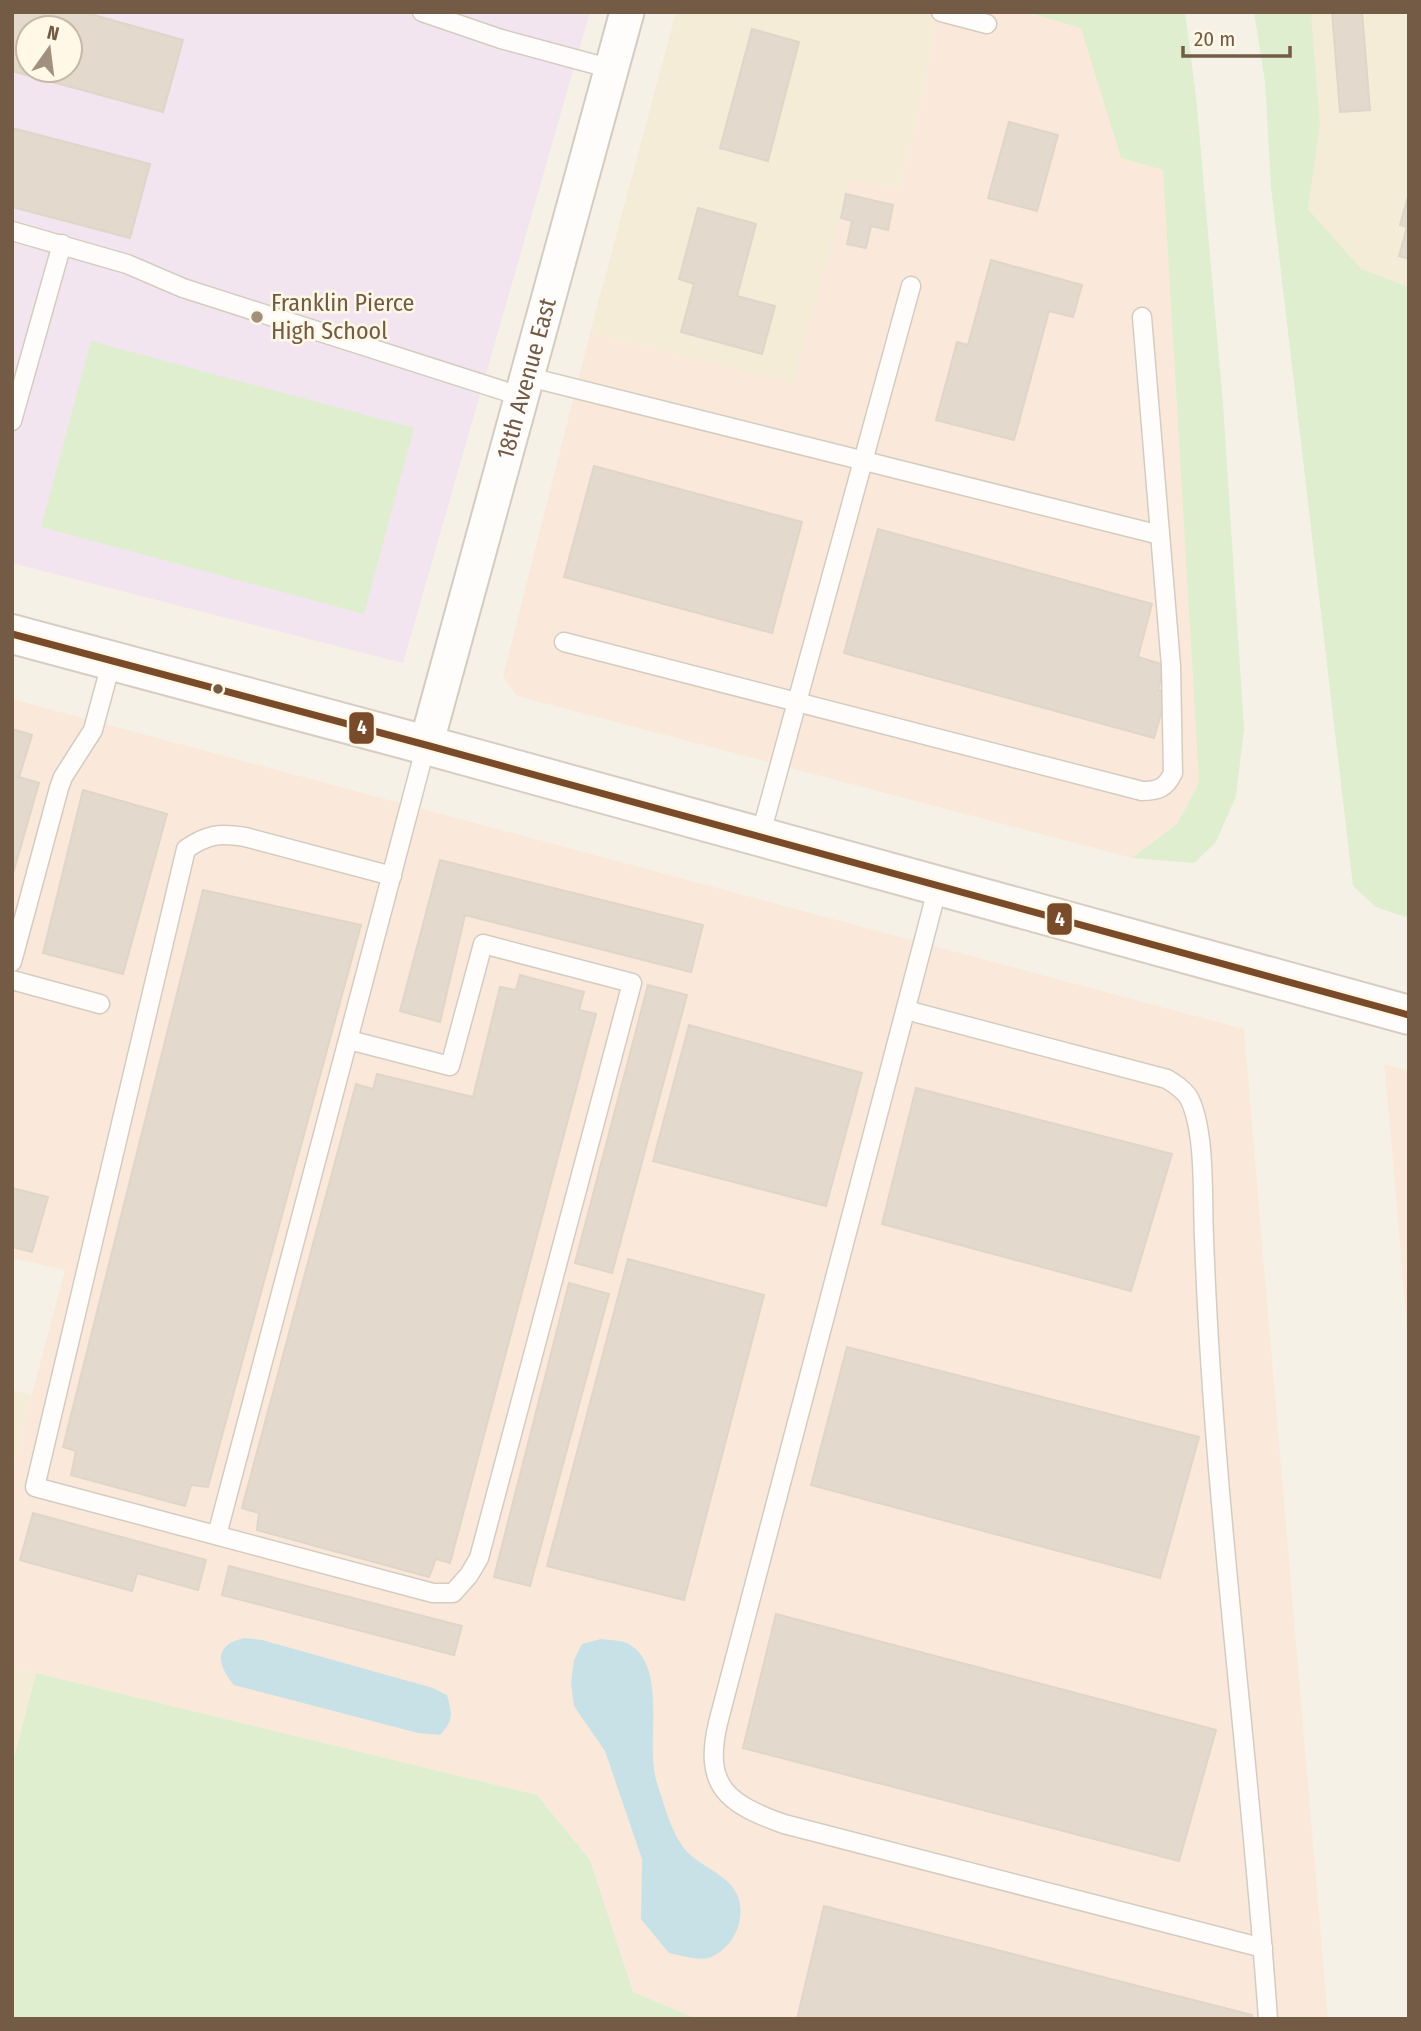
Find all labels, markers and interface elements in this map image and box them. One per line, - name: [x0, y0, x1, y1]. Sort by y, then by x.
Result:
- north arrow: [14, 14, 84, 84]
- scale bar: [1183, 14, 1290, 58]
- text: N: [45, 20, 61, 46]
- text: 20 m: [1194, 26, 1235, 52]
- place label: Franklin Pierce High School: [271, 289, 414, 345]
- street label: 18th Avenue East: [491, 295, 562, 462]
- marker: Franklin Pierce High School: [249, 309, 265, 325]
- unlabelled marker: [211, 682, 225, 696]
- line badge: 4: [348, 711, 375, 745]
- text: 4: [357, 716, 367, 739]
- line badge: 4: [1046, 902, 1073, 936]
- text: 4: [1055, 908, 1065, 931]

